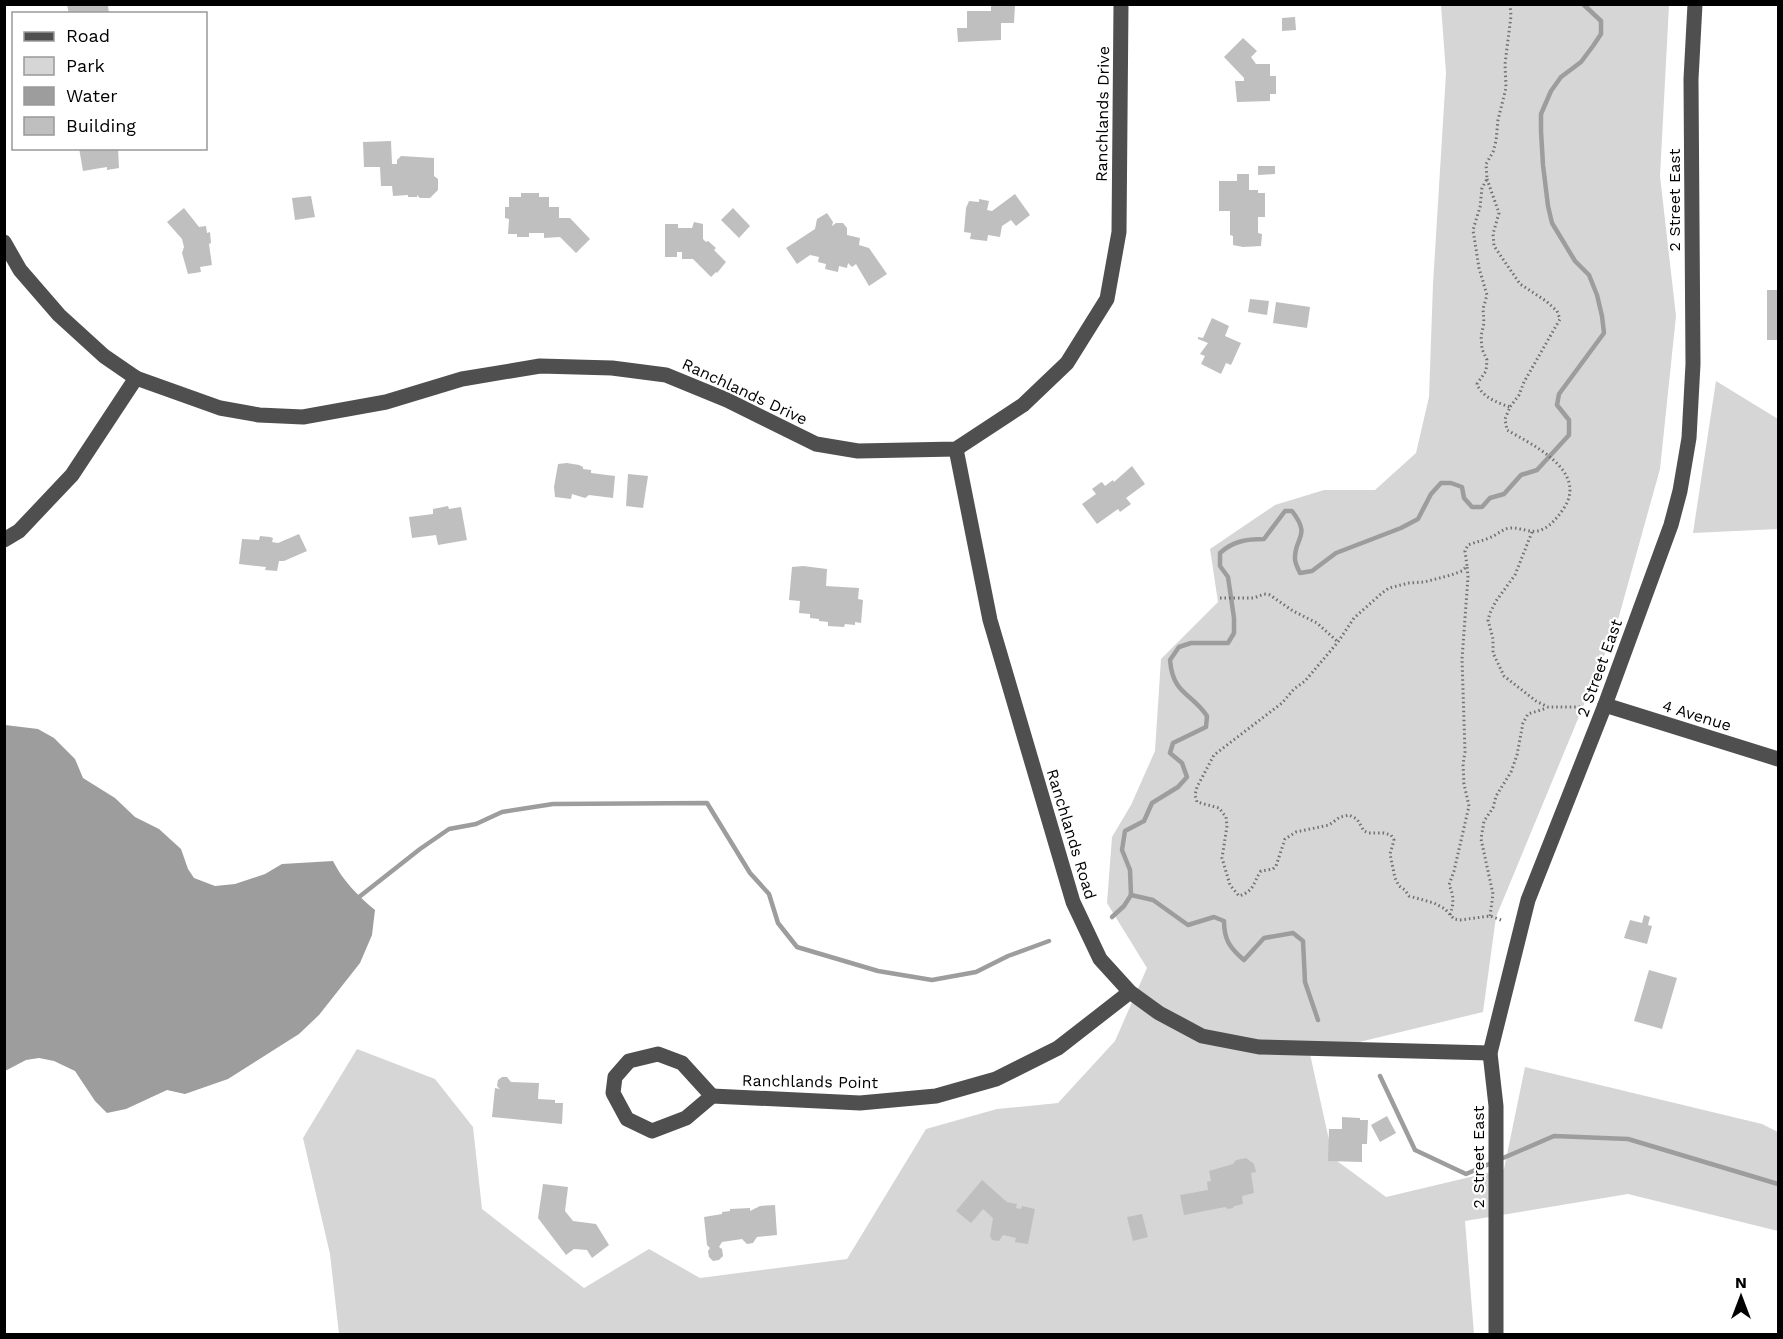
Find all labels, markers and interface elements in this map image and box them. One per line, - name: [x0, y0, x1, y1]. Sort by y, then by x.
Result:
- legend: [12, 12, 207, 150]
- text: Road: [66, 25, 110, 46]
- street label: Ranchlands Drive: [1092, 46, 1113, 182]
- text: Park: [66, 55, 105, 76]
- text: Water: [66, 85, 118, 106]
- text: Building: [66, 115, 136, 136]
- street label: 2 Street East: [1665, 148, 1684, 251]
- street label: Ranchlands Drive: [679, 354, 810, 429]
- street label: 2 Street East: [1573, 616, 1626, 720]
- street label: 4 Avenue: [1660, 696, 1734, 735]
- street label: Ranchlands Road: [1043, 767, 1100, 902]
- street label: Ranchlands Point: [742, 1071, 879, 1092]
- street label: 2 Street East: [1469, 1105, 1488, 1208]
- north arrow: [1711, 1267, 1771, 1327]
- text: N: [1735, 1273, 1747, 1292]

